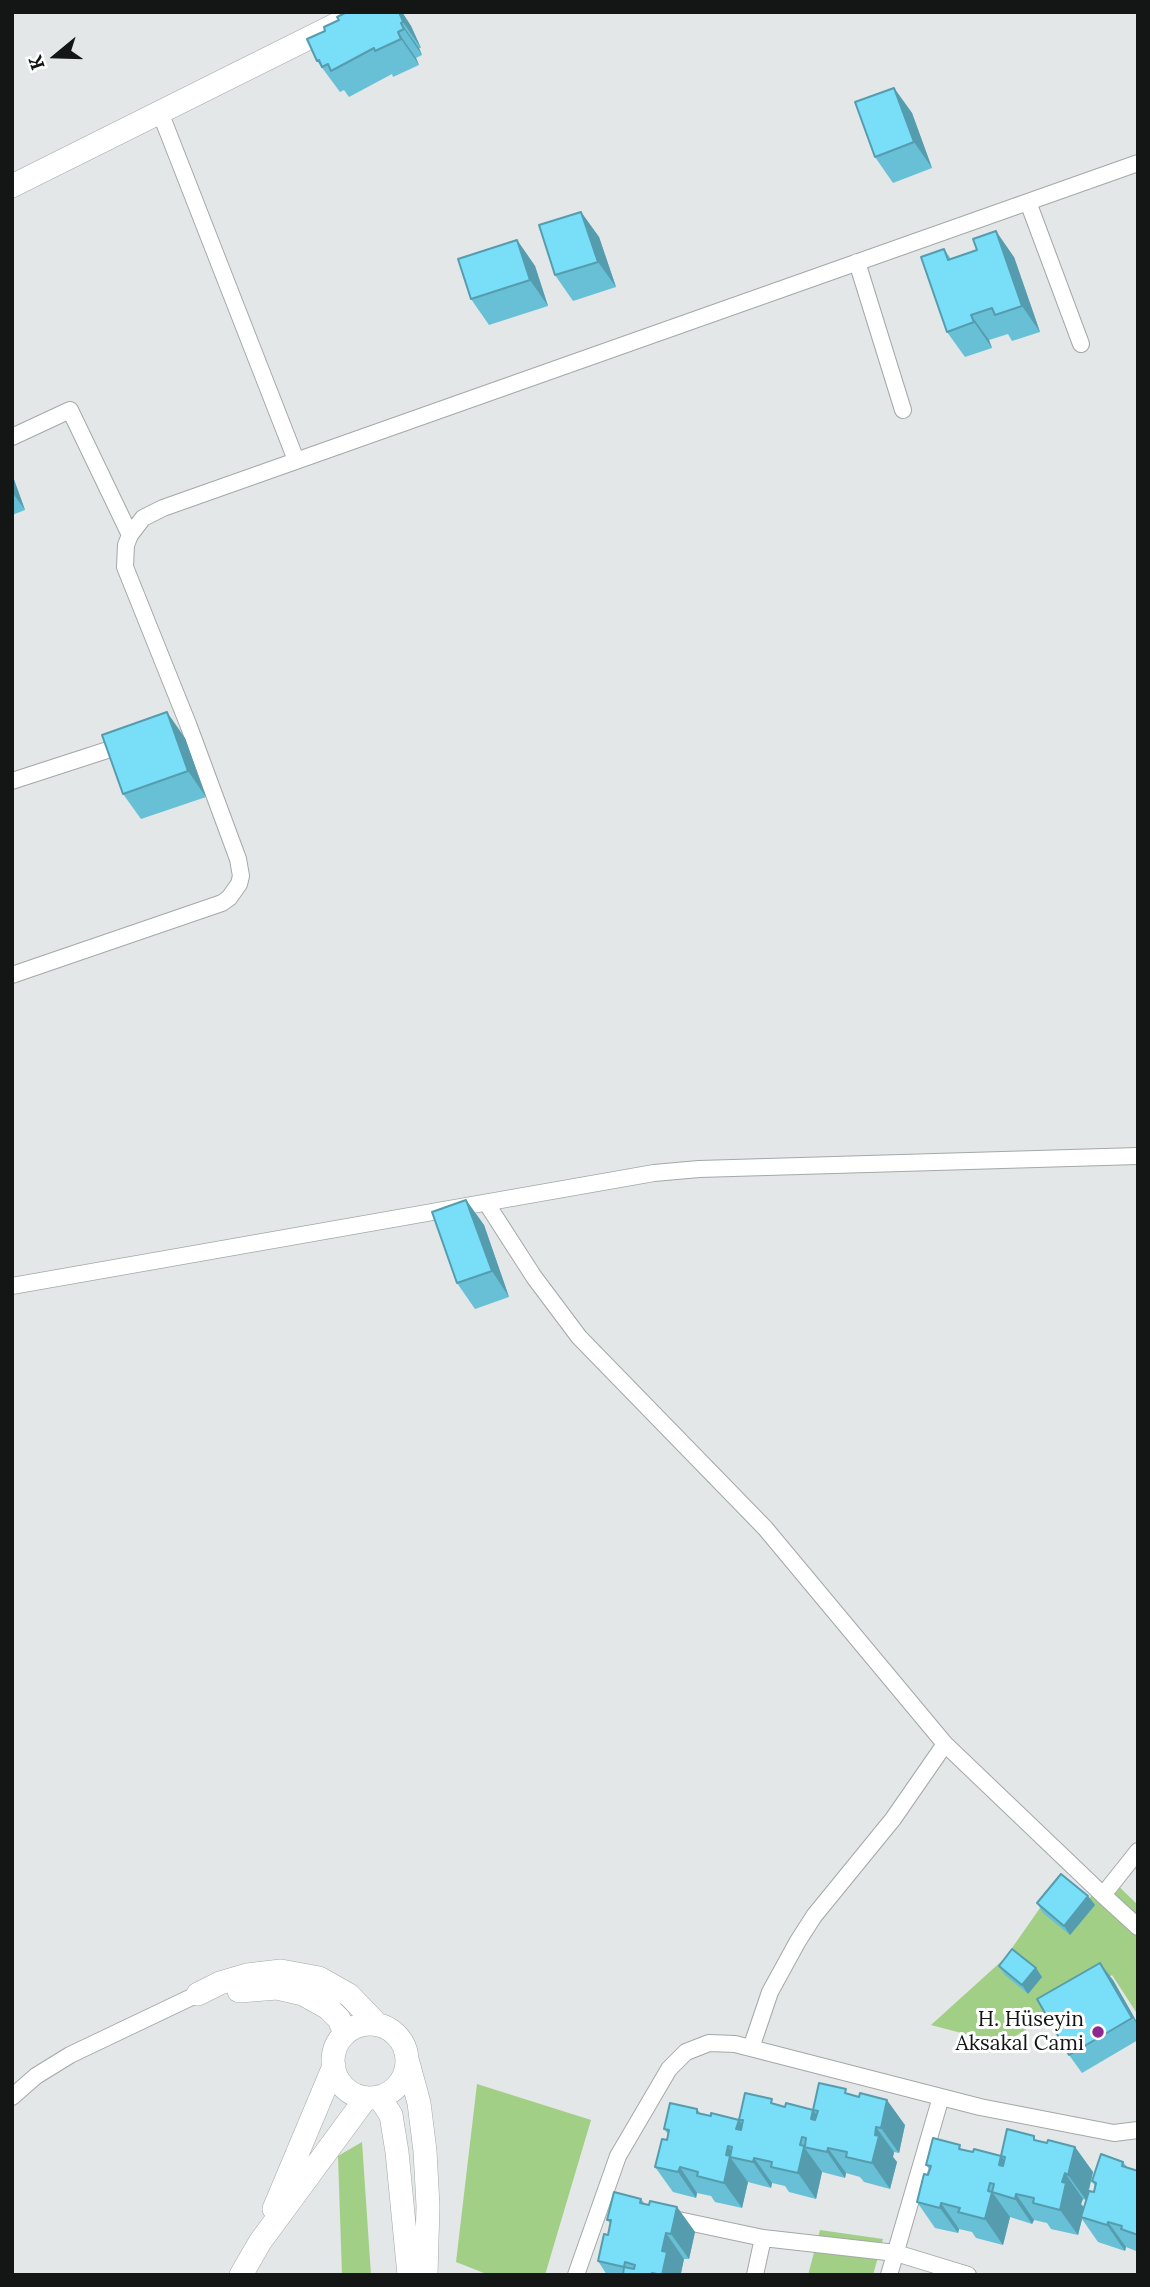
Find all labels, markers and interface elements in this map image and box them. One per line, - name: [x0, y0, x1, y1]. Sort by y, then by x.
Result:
- north arrow: [21, 21, 91, 91]
- text: K: [23, 53, 50, 73]
- place label: H. Hüseyin Aksakal Cami: [955, 2007, 1084, 2057]
- marker: H. Hüseyin Aksakal Cami: [1090, 2024, 1106, 2040]

